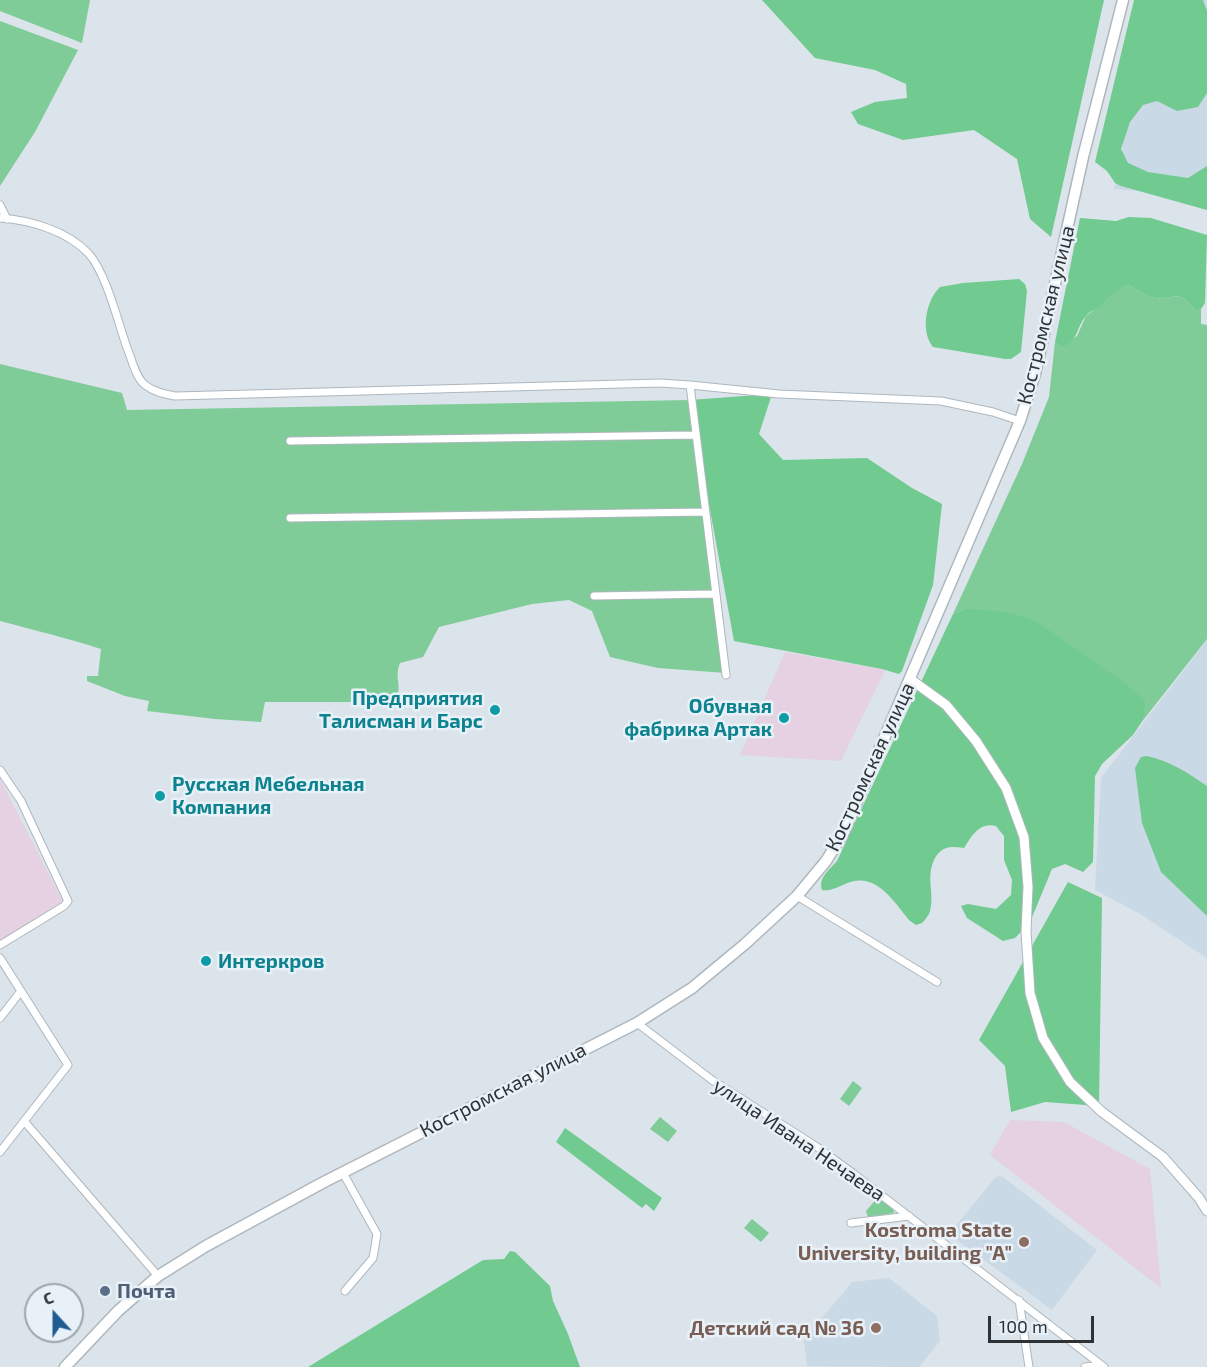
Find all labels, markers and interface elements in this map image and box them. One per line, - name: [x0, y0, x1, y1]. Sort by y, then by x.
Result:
- street label: Костромская улица: [1012, 223, 1080, 407]
- street label: Костромская улица: [820, 679, 920, 855]
- place label: Предприятия Талисман и Барс: [319, 686, 483, 733]
- place label: Обувная фабрика Артак: [624, 694, 772, 741]
- marker: Предприятия Талисман и Барс: [488, 703, 502, 717]
- marker: Обувная фабрика Артак: [777, 711, 791, 725]
- place label: Русская Мебельная Компания: [172, 772, 365, 819]
- marker: Русская Мебельная Компания: [153, 789, 167, 803]
- place label: Интеркров: [218, 949, 325, 973]
- marker: Интеркров: [199, 954, 213, 968]
- street label: Костромская улица: [416, 1038, 590, 1142]
- street label: улица Ивана Нечаева: [708, 1074, 890, 1206]
- place label: Kostroma State University, building "A": [798, 1218, 1012, 1265]
- marker: Kostroma State University, building "A": [1017, 1235, 1031, 1249]
- place label: Почта: [117, 1279, 176, 1303]
- north arrow: [24, 1283, 84, 1343]
- marker: Почта: [98, 1284, 112, 1298]
- text: С: [40, 1287, 56, 1308]
- scale bar: [991, 1304, 1098, 1342]
- text: 100 m: [999, 1315, 1048, 1337]
- place label: Детский сад № 36: [690, 1316, 864, 1340]
- marker: Детский сад № 36: [869, 1321, 883, 1335]

